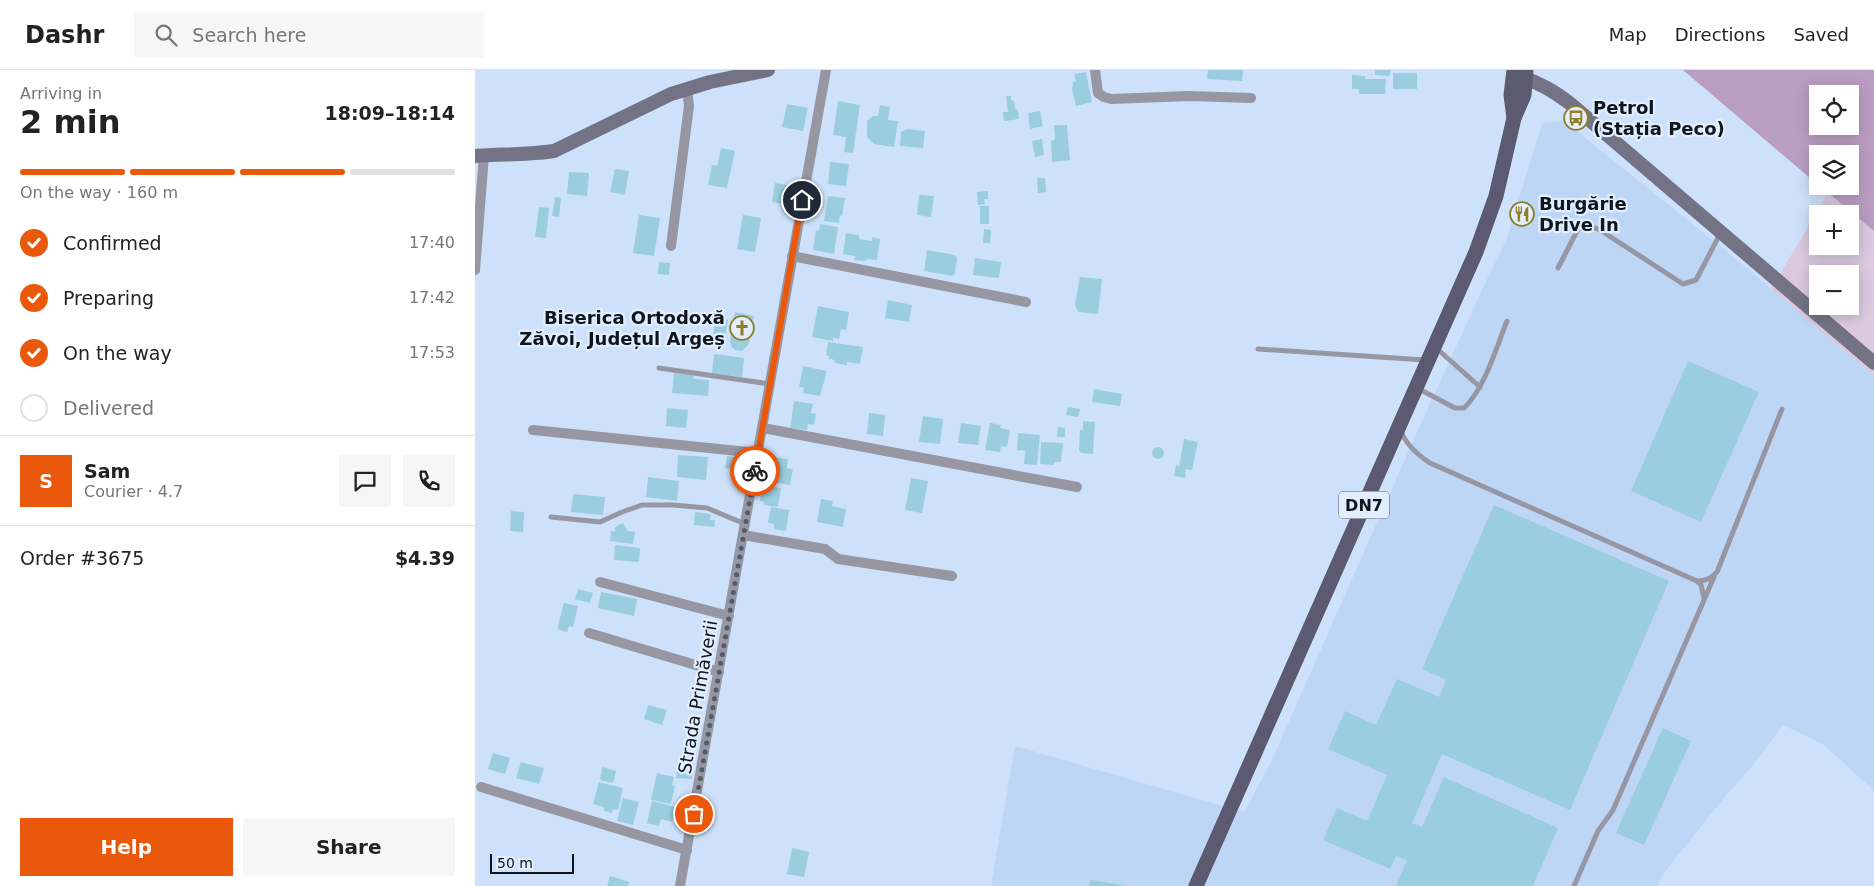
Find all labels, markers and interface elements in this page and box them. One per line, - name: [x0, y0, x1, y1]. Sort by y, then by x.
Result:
- search box: [134, 12, 484, 57]
- text: Dashr: [25, 21, 104, 49]
- icon: search: [152, 21, 180, 49]
- text: Search here: [192, 24, 306, 46]
- text: Map: [1609, 24, 1647, 45]
- text: Directions: [1675, 24, 1765, 45]
- text: Saved: [1793, 24, 1849, 45]
- text: Arriving in: [20, 84, 102, 103]
- map controls: [1809, 85, 1859, 315]
- button: locate: [1809, 85, 1859, 135]
- place label: Petrol (Stația Peco): [1593, 97, 1725, 139]
- text: 18:09–18:14: [325, 102, 455, 124]
- text: 2 min: [20, 103, 121, 141]
- bus stop icon: Petrol (Stația Peco): [1563, 105, 1589, 131]
- button: layers: [1809, 145, 1859, 195]
- pin: [781, 179, 823, 221]
- text: On the way · 160 m: [20, 183, 178, 202]
- icon: home: [788, 186, 816, 214]
- place label: Burgărie Drive In: [1539, 193, 1627, 235]
- restaurant icon: Burgărie Drive In: [1509, 201, 1535, 227]
- button: +: [1809, 205, 1859, 255]
- icon: check: [20, 229, 48, 257]
- text: Confirmed: [63, 232, 162, 254]
- text: 17:40: [409, 233, 455, 252]
- button: −: [1809, 265, 1859, 315]
- icon: check: [20, 284, 48, 312]
- text: Preparing: [63, 287, 154, 309]
- text: 17:42: [409, 288, 455, 307]
- place label: Biserica Ortodoxă Zăvoi, Județul Argeș: [519, 307, 725, 349]
- church icon: Biserica Ortodoxă Zăvoi, Județul Argeș: [729, 315, 755, 341]
- icon: check: [20, 339, 48, 367]
- text: On the way: [63, 342, 172, 364]
- text: 17:53: [409, 343, 455, 362]
- text: Delivered: [63, 397, 154, 419]
- courier: [730, 446, 780, 496]
- button: chat: [339, 455, 391, 507]
- button: phone: [403, 455, 455, 507]
- icon: bike: [741, 457, 769, 485]
- text: Sam: [84, 460, 130, 482]
- text: S: [39, 470, 53, 492]
- text: Courier · 4.7: [84, 482, 183, 501]
- road number: DN7: [1339, 492, 1389, 518]
- text: Order #3675: [20, 547, 144, 569]
- text: $4.39: [395, 547, 455, 569]
- street label: Strada Primăverii: [674, 618, 721, 775]
- pin: [673, 793, 715, 835]
- icon: bag: [680, 800, 708, 828]
- button: Help: [20, 818, 233, 876]
- button: Share: [243, 818, 455, 876]
- scale bar: [490, 851, 574, 874]
- text: 50 m: [497, 855, 533, 871]

